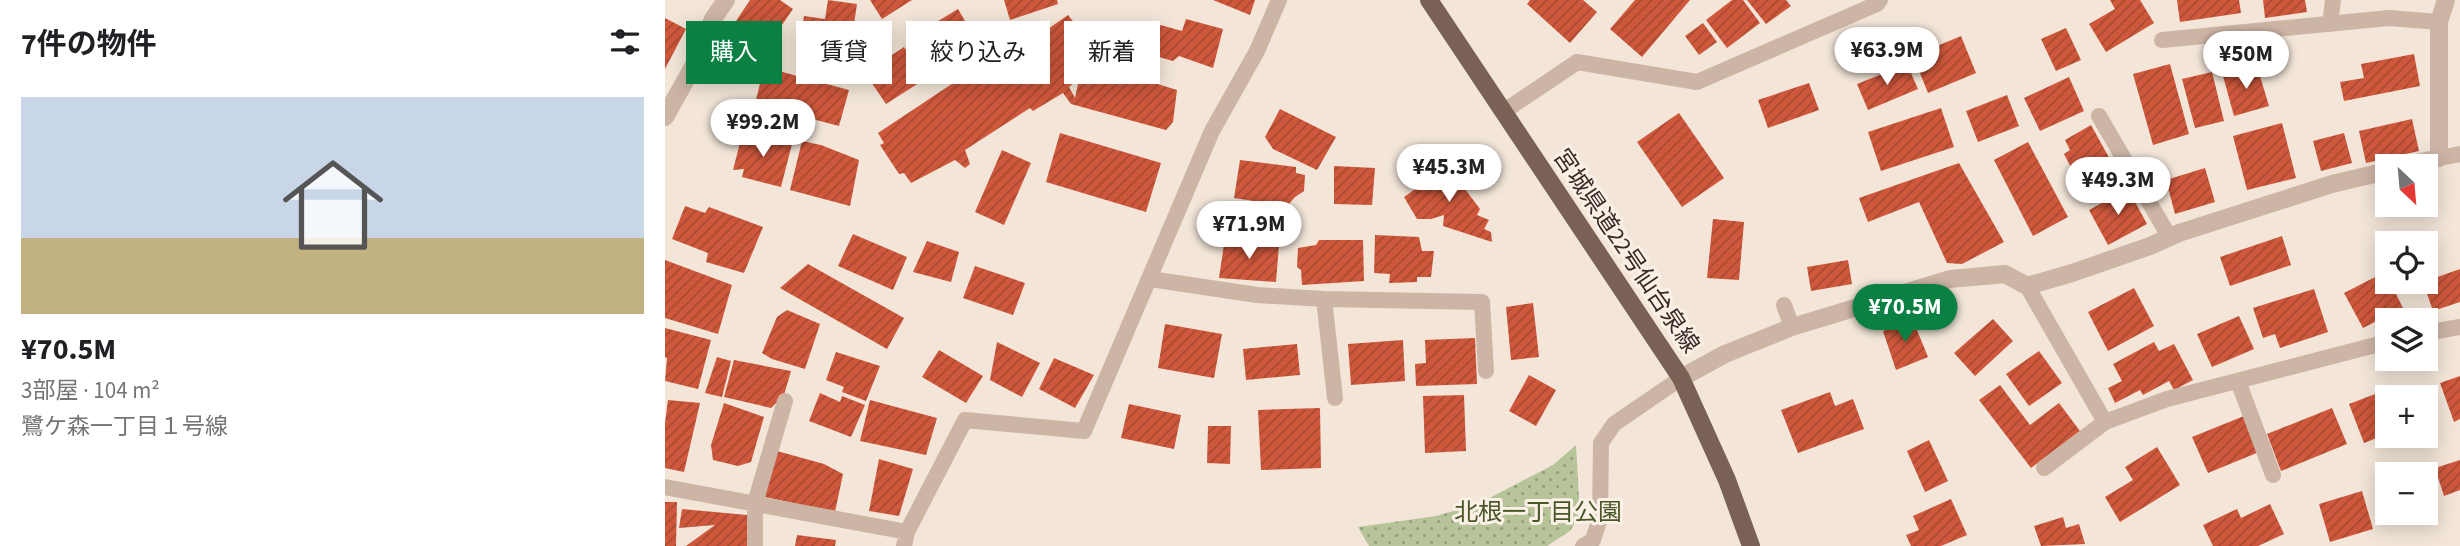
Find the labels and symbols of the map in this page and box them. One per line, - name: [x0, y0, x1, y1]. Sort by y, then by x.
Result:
- pin: ¥63.9M: [1830, 28, 1944, 87]
- pin: ¥50M: [2205, 32, 2287, 91]
- pin: ¥99.2M: [706, 100, 820, 159]
- street label: 宮城県道22号仙台泉線: [1544, 142, 1708, 360]
- pin: ¥45.3M: [1392, 144, 1506, 204]
- north arrow: [2375, 154, 2438, 217]
- pin: ¥49.3M: [2061, 158, 2175, 217]
- pin: ¥71.9M: [1192, 202, 1306, 261]
- pin: ¥70.5M: [1848, 284, 1962, 344]
- park label: 北根一丁目公園: [1454, 495, 1622, 530]

